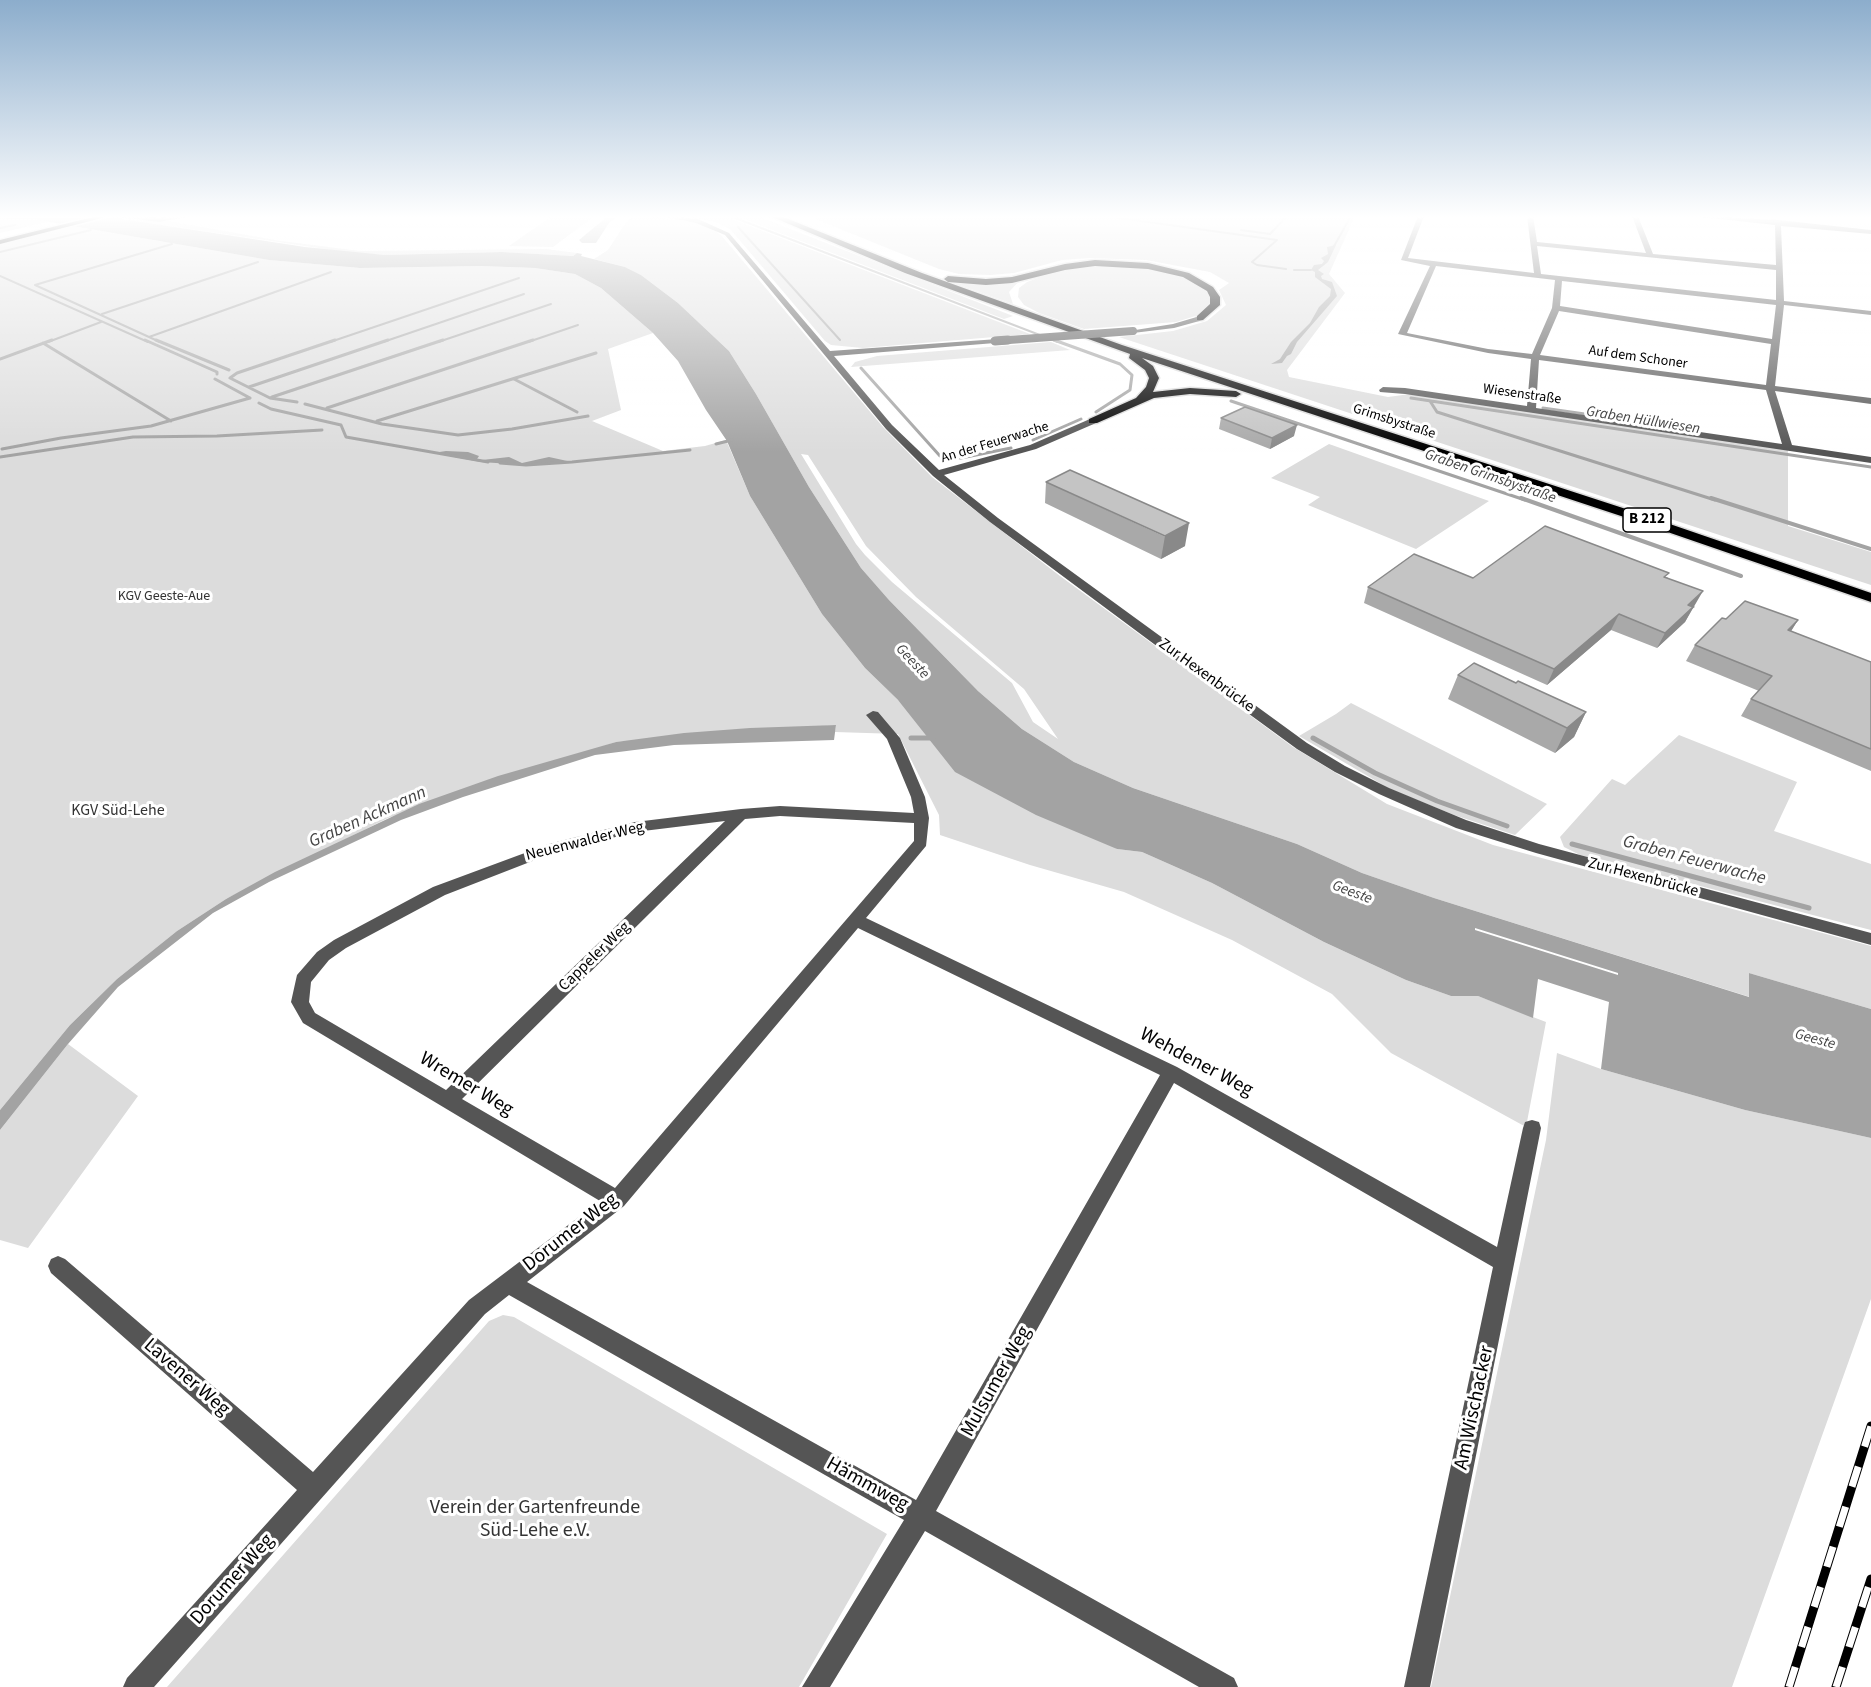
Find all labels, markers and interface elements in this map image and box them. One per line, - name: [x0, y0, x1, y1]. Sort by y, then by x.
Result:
- street label: Auf dem Schoner: [1587, 343, 1689, 373]
- street label: Wiesenstraße: [1482, 381, 1562, 409]
- street label: Grimsbystraße: [1351, 401, 1437, 443]
- water label: Graben Hüllwiesen: [1585, 403, 1701, 439]
- street label: An der Feuerwache: [939, 419, 1051, 467]
- water label: Graben Grimsbystraße: [1422, 446, 1558, 508]
- road number: B 212: [1623, 508, 1671, 532]
- park label: KGV Geeste-Aue: [118, 589, 210, 605]
- street label: Zur Hexenbrücke: [1154, 635, 1258, 717]
- water label: Geeste: [891, 641, 933, 683]
- water label: Graben Ackmann: [306, 782, 430, 854]
- park label: KGV Süd-Lehe: [71, 801, 165, 821]
- street label: Neuenwalder Weg: [524, 818, 646, 866]
- water label: Graben Feuerwache: [1620, 832, 1768, 890]
- street label: Zur Hexenbrücke: [1586, 854, 1700, 902]
- water label: Geeste: [1330, 877, 1374, 909]
- street label: Cappeler Weg: [555, 918, 635, 996]
- street label: Wehdener Weg: [1135, 1023, 1257, 1103]
- water label: Geeste: [1793, 1026, 1837, 1054]
- street label: Wremer Weg: [415, 1048, 517, 1122]
- street label: Dorumer Weg: [519, 1188, 623, 1278]
- street label: Mulsumer Weg: [957, 1323, 1037, 1441]
- street label: Lavener Weg: [138, 1334, 234, 1422]
- street label: Am Wischacker: [1450, 1344, 1500, 1472]
- street label: Hämmweg: [822, 1453, 912, 1517]
- park label: Verein der Gartenfreunde Süd-Lehe e.V.: [430, 1497, 640, 1544]
- street label: Dorumer Weg: [186, 1530, 280, 1630]

